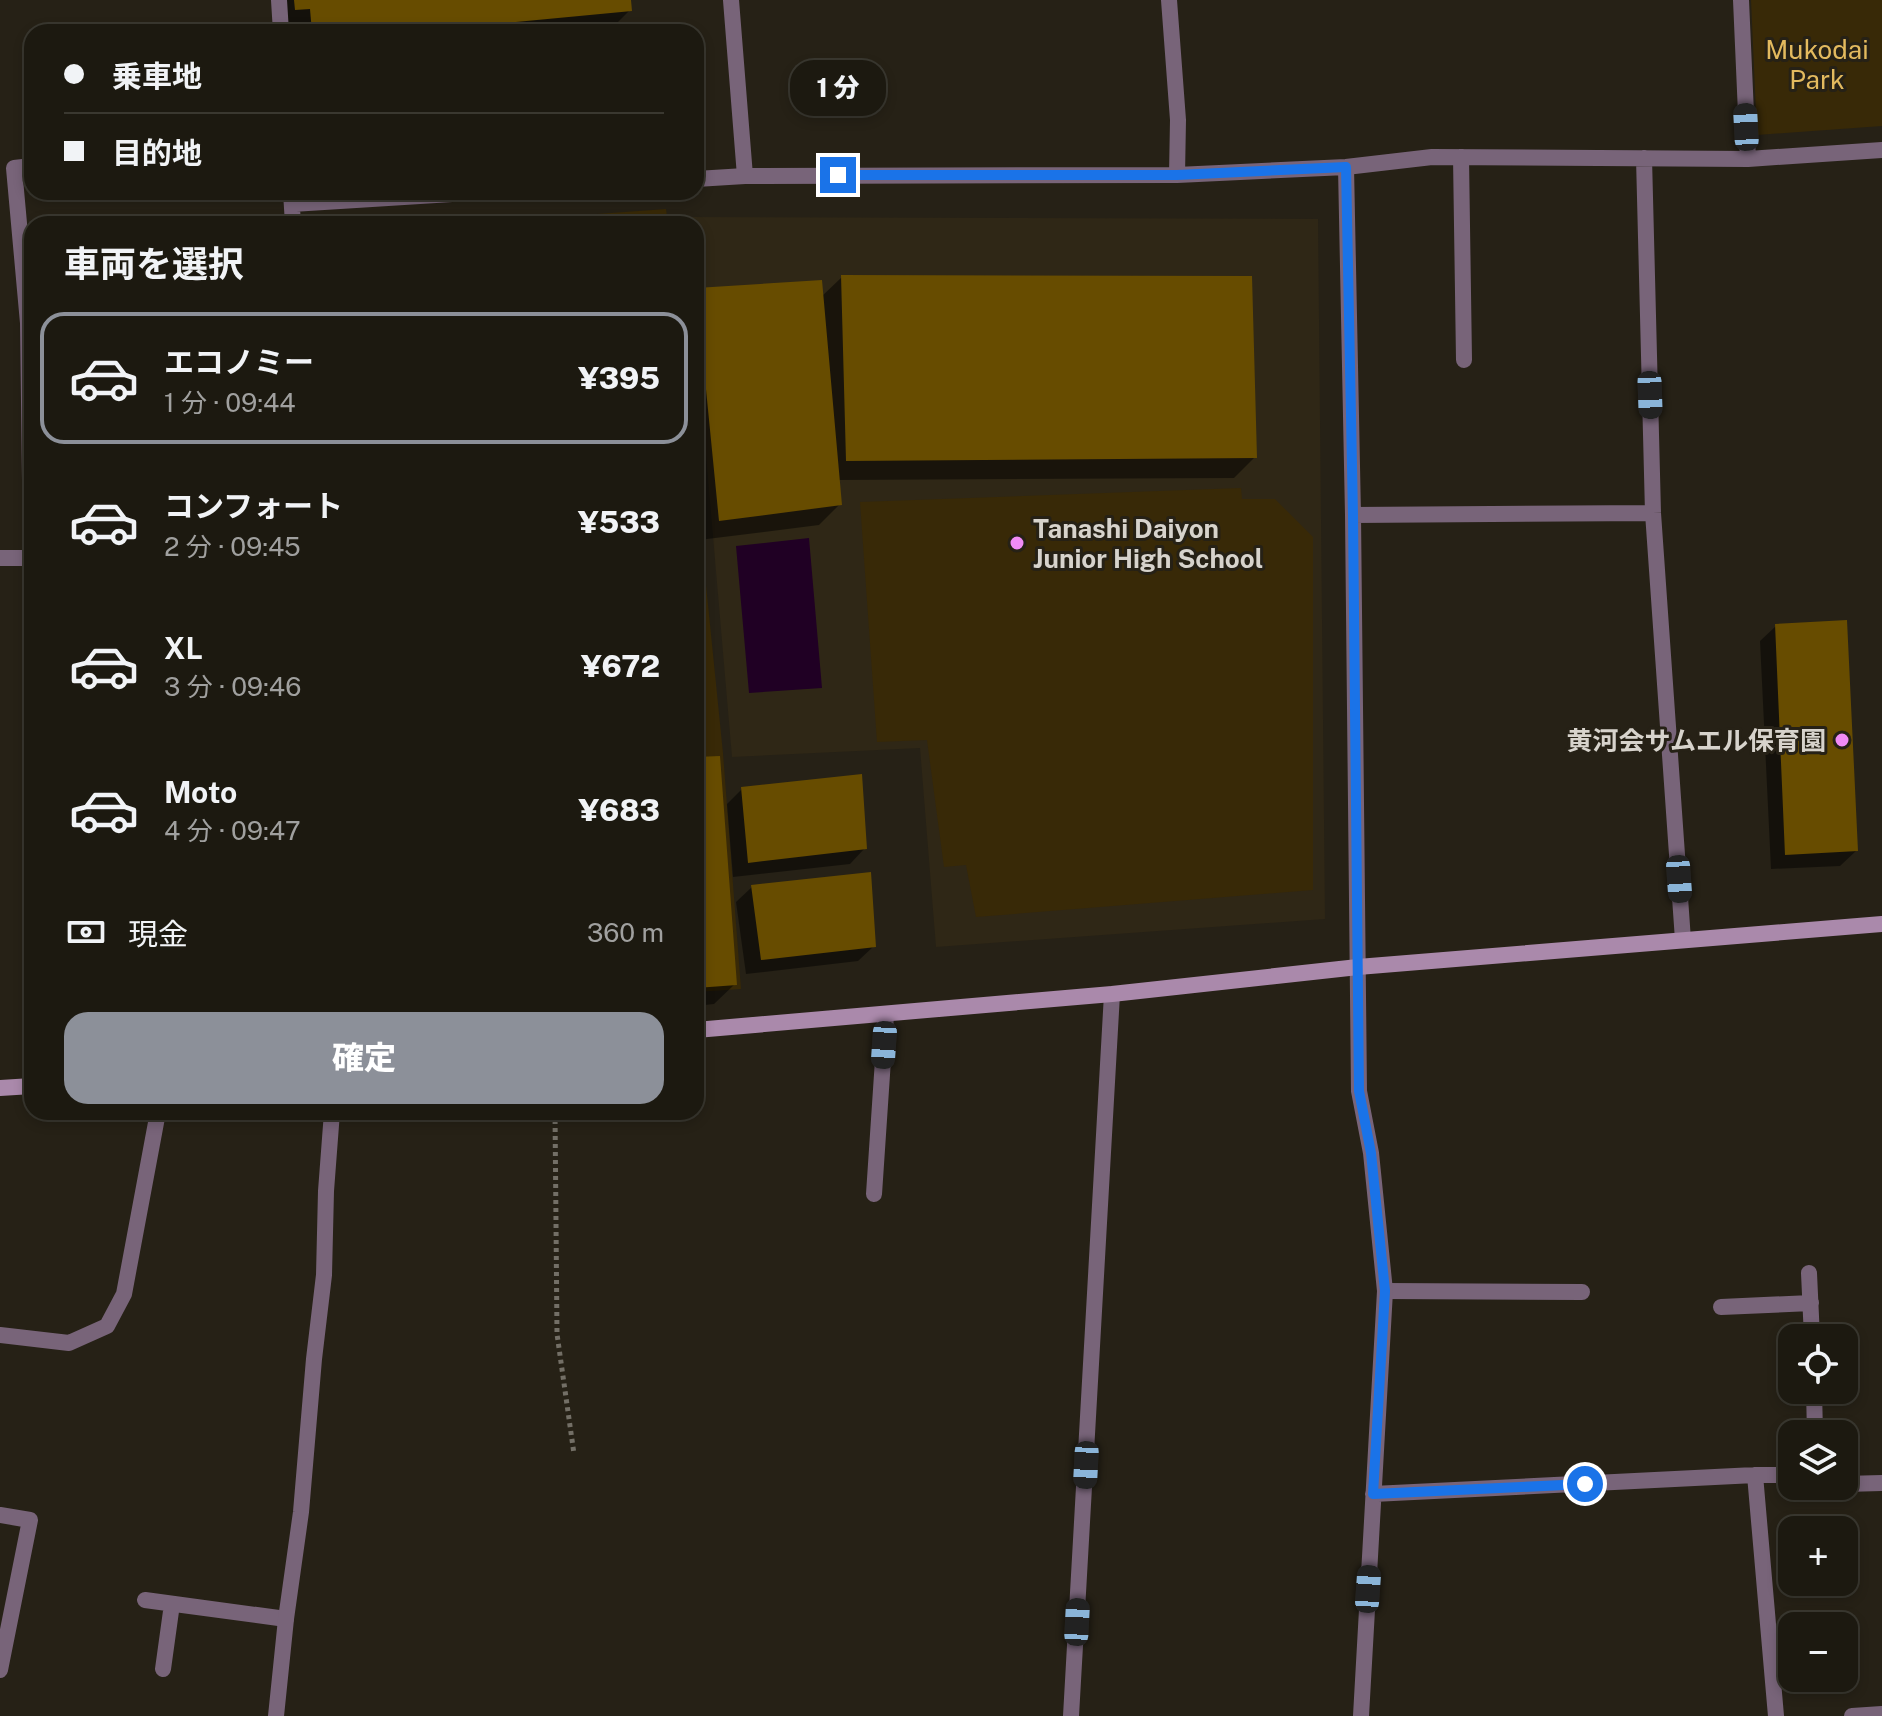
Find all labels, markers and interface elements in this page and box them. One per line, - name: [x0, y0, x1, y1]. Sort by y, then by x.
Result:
- park label: Mukodai Park: [1765, 34, 1869, 95]
- text: 乗車地: [112, 58, 202, 94]
- callout: 1 分: [790, 59, 886, 115]
- text: 1 分: [816, 72, 860, 103]
- car: [1733, 102, 1759, 152]
- text: 目的地: [112, 135, 202, 171]
- route end: [820, 157, 856, 193]
- text: 車両を選択: [64, 243, 244, 285]
- icon: car: [68, 342, 140, 414]
- text: エコノミー: [164, 344, 314, 380]
- text: ¥395: [578, 360, 660, 396]
- car: [1637, 371, 1663, 419]
- text: 1 分 · 09:44: [164, 387, 296, 418]
- icon: car: [68, 486, 140, 558]
- text: コンフォート: [164, 488, 343, 524]
- text: ¥533: [578, 504, 660, 540]
- place label: Tanashi Daiyon Junior High School: [1033, 513, 1263, 574]
- text: 2 分 · 09:45: [164, 531, 301, 562]
- marker: Tanashi Daiyon Junior High School: [1008, 534, 1026, 552]
- icon: car: [68, 630, 140, 702]
- text: XL: [164, 630, 203, 666]
- text: ¥672: [581, 648, 660, 684]
- text: 3 分 · 09:46: [164, 671, 301, 702]
- place label: 黄河会サムエル保育園: [1567, 725, 1826, 756]
- marker: 黄河会サムエル保育園: [1833, 731, 1851, 749]
- icon: car: [68, 774, 140, 846]
- text: Moto: [164, 774, 237, 810]
- text: ¥683: [578, 792, 660, 828]
- text: 4 分 · 09:47: [164, 815, 301, 846]
- car: [1665, 854, 1693, 904]
- icon: cash: [64, 910, 108, 954]
- text: 現金: [128, 916, 188, 952]
- text: 360 m: [587, 917, 664, 948]
- button: 確定: [64, 1012, 664, 1104]
- car: [870, 1020, 898, 1070]
- map controls: [1778, 1324, 1858, 1692]
- button: locate: [1778, 1324, 1858, 1404]
- button: layers: [1778, 1420, 1858, 1500]
- car: [1073, 1440, 1099, 1490]
- route start: [1567, 1466, 1603, 1502]
- button: +: [1778, 1516, 1858, 1596]
- car: [1354, 1564, 1382, 1614]
- car: [1064, 1597, 1090, 1647]
- button: −: [1778, 1612, 1858, 1692]

